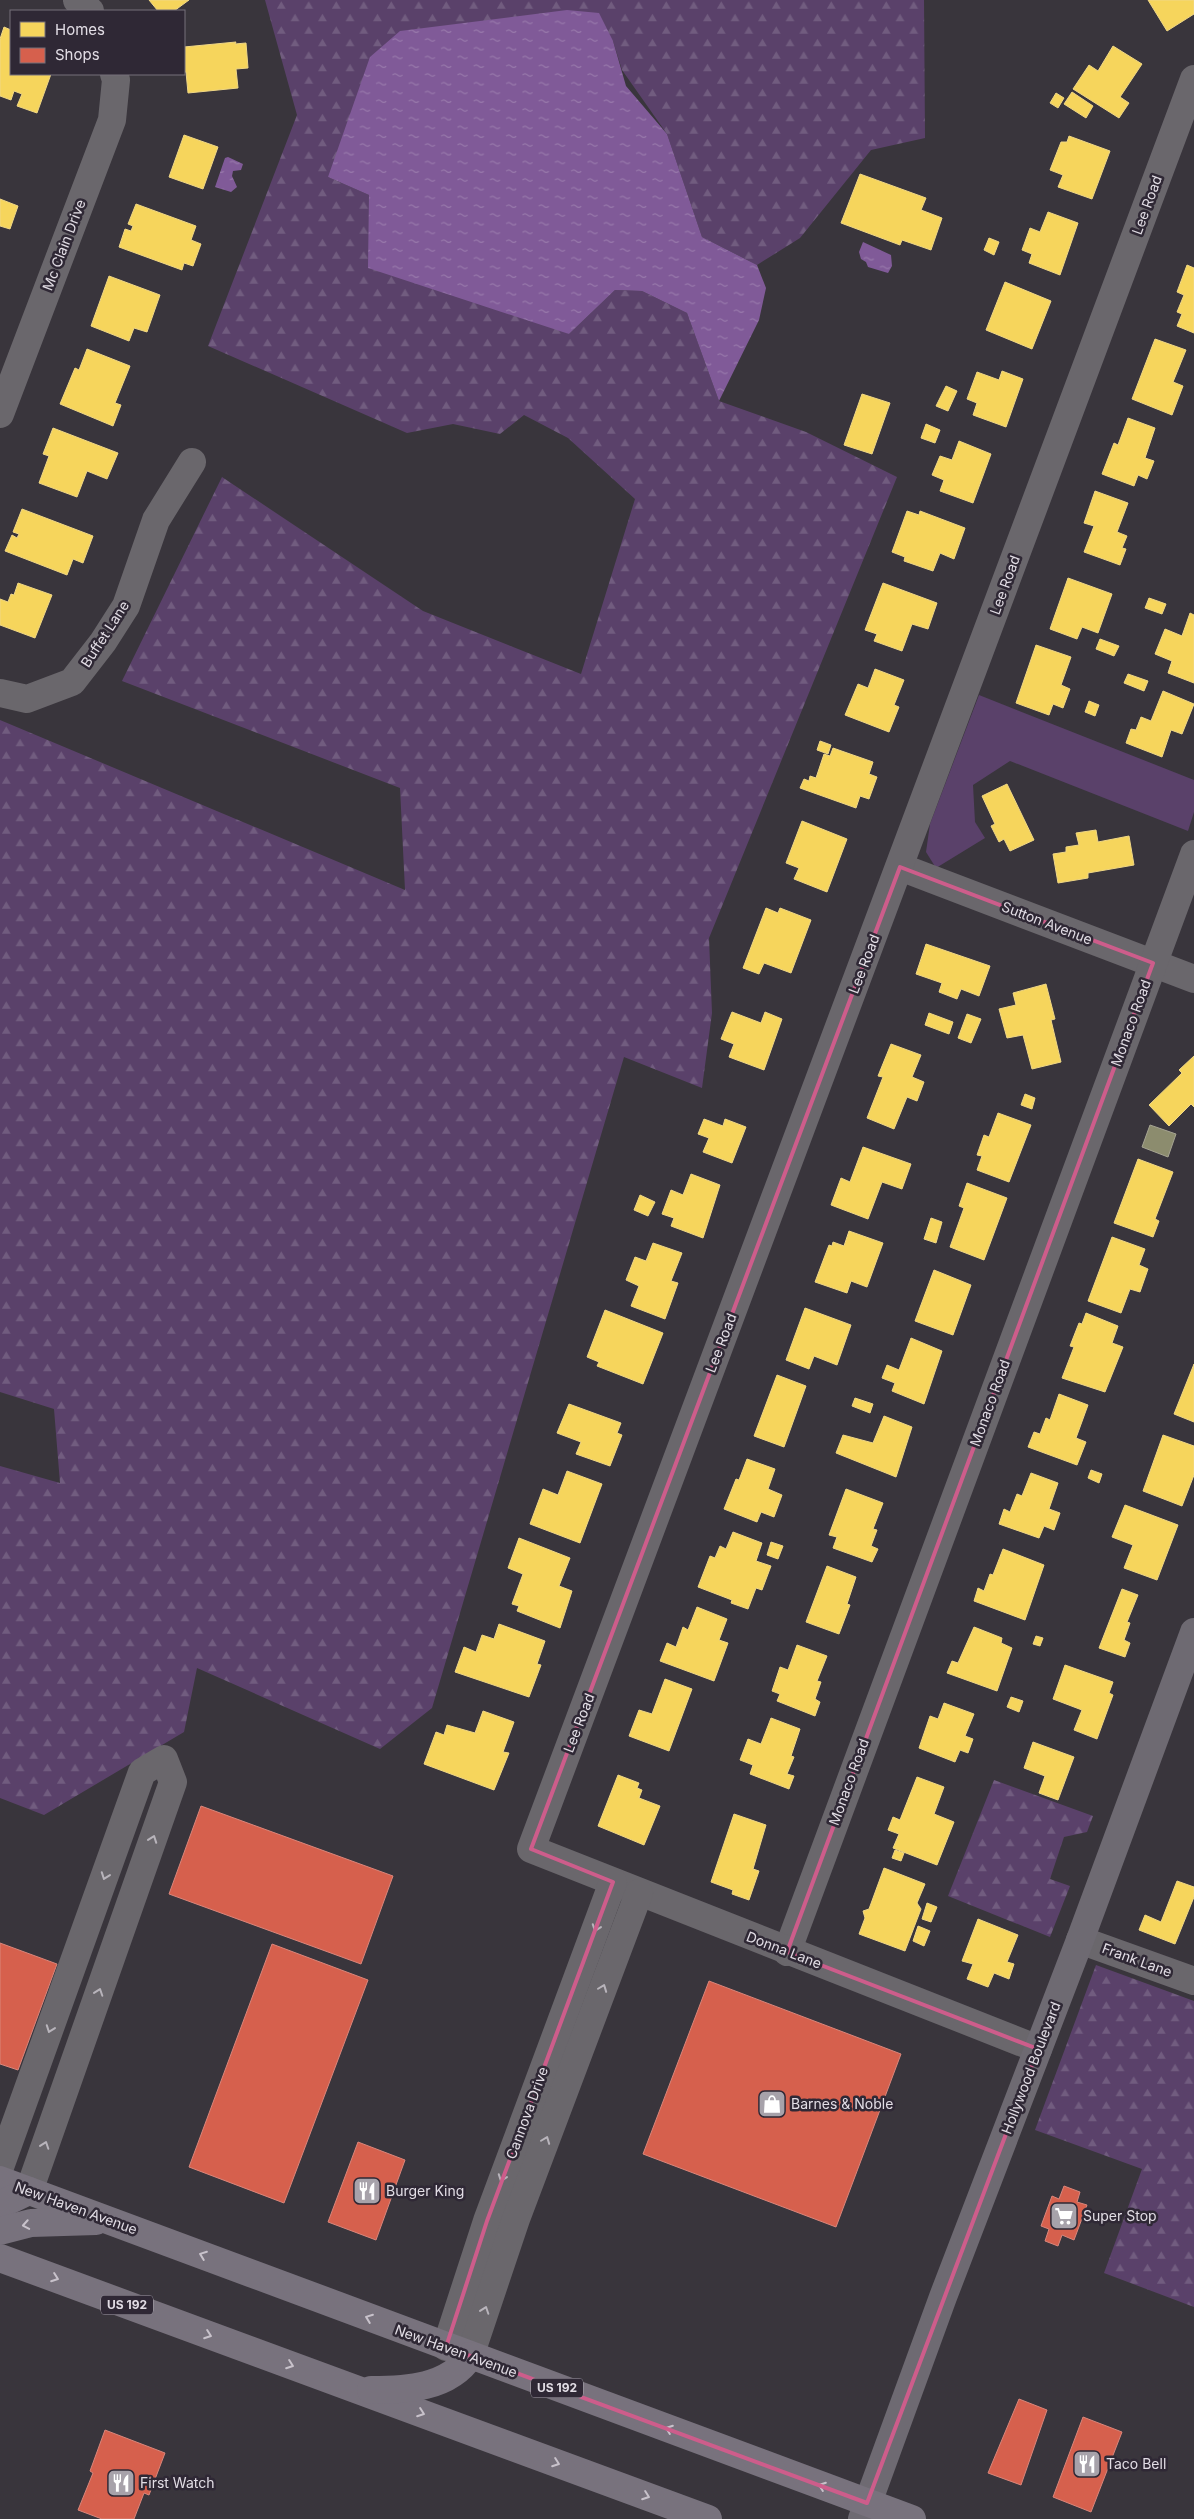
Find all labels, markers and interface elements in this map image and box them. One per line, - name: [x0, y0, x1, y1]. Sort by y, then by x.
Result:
- legend: [10, 10, 185, 75]
- text: Homes: [55, 20, 105, 39]
- text: Shops: [55, 45, 100, 64]
- street label: Lee Road: [1128, 173, 1165, 237]
- street label: Mc Clain Drive: [38, 197, 89, 293]
- street label: Lee Road: [986, 553, 1023, 617]
- street label: Buffet Lane: [77, 597, 132, 670]
- street label: Sutton Avenue: [999, 897, 1095, 948]
- street label: Lee Road: [844, 932, 883, 996]
- street label: Monaco Road: [1107, 977, 1154, 1069]
- street label: Lee Road: [701, 1311, 740, 1375]
- street label: Monaco Road: [966, 1357, 1013, 1449]
- street label: Lee Road: [559, 1691, 598, 1755]
- street label: Monaco Road: [825, 1736, 872, 1828]
- one-way arrow: [147, 1835, 157, 1843]
- one-way arrow: [101, 1871, 111, 1880]
- one-way arrow: [592, 1923, 602, 1932]
- street label: Donna Lane: [744, 1927, 824, 1972]
- street label: Frank Lane: [1100, 1939, 1174, 1980]
- one-way arrow: [597, 1984, 607, 1993]
- one-way arrow: [93, 1988, 103, 1997]
- street label: Hollywood Boulevard: [997, 1999, 1064, 2136]
- one-way arrow: [46, 2024, 56, 2033]
- street label: Cannova Drive: [502, 2064, 551, 2161]
- shop icon: Barnes & Noble: [757, 2089, 787, 2119]
- place label: Barnes & Noble: [791, 2095, 893, 2112]
- one-way arrow: [540, 2136, 550, 2145]
- one-way arrow: [39, 2141, 49, 2150]
- one-way arrow: [498, 2174, 508, 2182]
- restaurant icon: Burger King: [352, 2176, 382, 2206]
- street label: New Haven Avenue: [13, 2177, 140, 2238]
- place label: Burger King: [386, 2182, 464, 2199]
- supermarket icon: Super Stop: [1049, 2201, 1079, 2231]
- place label: Super Stop: [1083, 2207, 1157, 2224]
- one-way arrow: [22, 2219, 31, 2229]
- one-way arrow: [199, 2251, 207, 2261]
- one-way arrow: [50, 2272, 59, 2282]
- road number: US 192: [101, 2296, 153, 2314]
- one-way arrow: [480, 2306, 490, 2314]
- one-way arrow: [365, 2314, 374, 2324]
- street label: New Haven Avenue: [393, 2320, 520, 2381]
- one-way arrow: [203, 2329, 212, 2339]
- one-way arrow: [285, 2359, 293, 2369]
- road number: US 192: [531, 2378, 583, 2398]
- one-way arrow: [416, 2407, 425, 2417]
- one-way arrow: [665, 2425, 674, 2435]
- restaurant icon: Taco Bell: [1072, 2449, 1102, 2479]
- place label: Taco Bell: [1106, 2455, 1166, 2472]
- one-way arrow: [552, 2457, 560, 2467]
- restaurant icon: First Watch: [106, 2468, 136, 2498]
- place label: First Watch: [140, 2474, 215, 2491]
- one-way arrow: [818, 2482, 826, 2492]
- one-way arrow: [642, 2490, 650, 2500]

